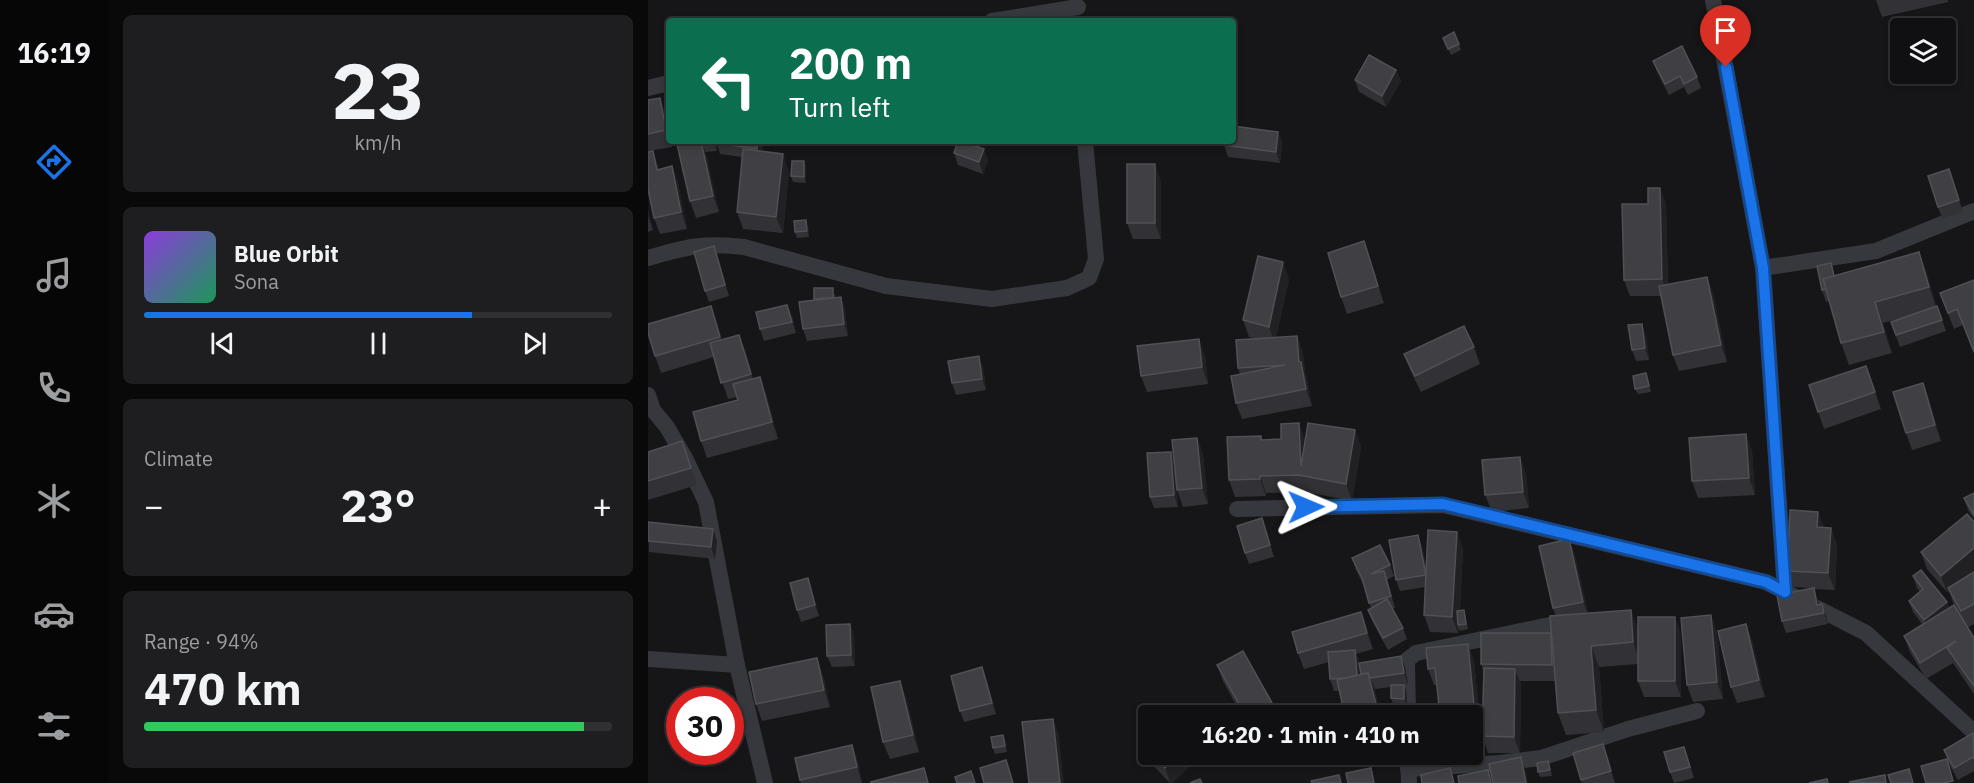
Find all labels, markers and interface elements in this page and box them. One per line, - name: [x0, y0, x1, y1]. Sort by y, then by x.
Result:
- pin: [1700, 5, 1751, 67]
- icon: arrive: [1709, 14, 1742, 47]
- map controls: [1890, 18, 1956, 84]
- button: layers: [1890, 18, 1956, 84]
- text: 16:19: [17, 35, 91, 70]
- text: 200 m: [789, 36, 912, 91]
- text: 23: [331, 39, 425, 140]
- icon: left: [690, 42, 768, 120]
- text: Turn left: [789, 89, 890, 124]
- text: km/h: [354, 129, 402, 156]
- icon: directions: [33, 141, 75, 183]
- text: Blue Orbit: [234, 239, 339, 268]
- icon: music: [33, 254, 75, 296]
- text: Sona: [234, 268, 279, 295]
- icon: previous: [206, 327, 239, 360]
- icon: pause: [362, 327, 395, 360]
- icon: next: [518, 327, 551, 360]
- icon: phone: [33, 367, 75, 409]
- text: Climate: [144, 445, 213, 472]
- position arrow: [1274, 475, 1338, 539]
- text: 23°: [340, 476, 416, 534]
- icon: climate: [33, 480, 75, 522]
- text: −: [144, 484, 164, 527]
- text: +: [592, 484, 612, 527]
- icon: car: [33, 593, 75, 635]
- text: Range · 94%: [144, 628, 259, 655]
- text: 470 km: [144, 659, 302, 717]
- speed limit sign: 30: [666, 687, 744, 765]
- icon: filters: [33, 705, 75, 747]
- text: 16:20 · 1 min · 410 m: [1201, 720, 1420, 749]

